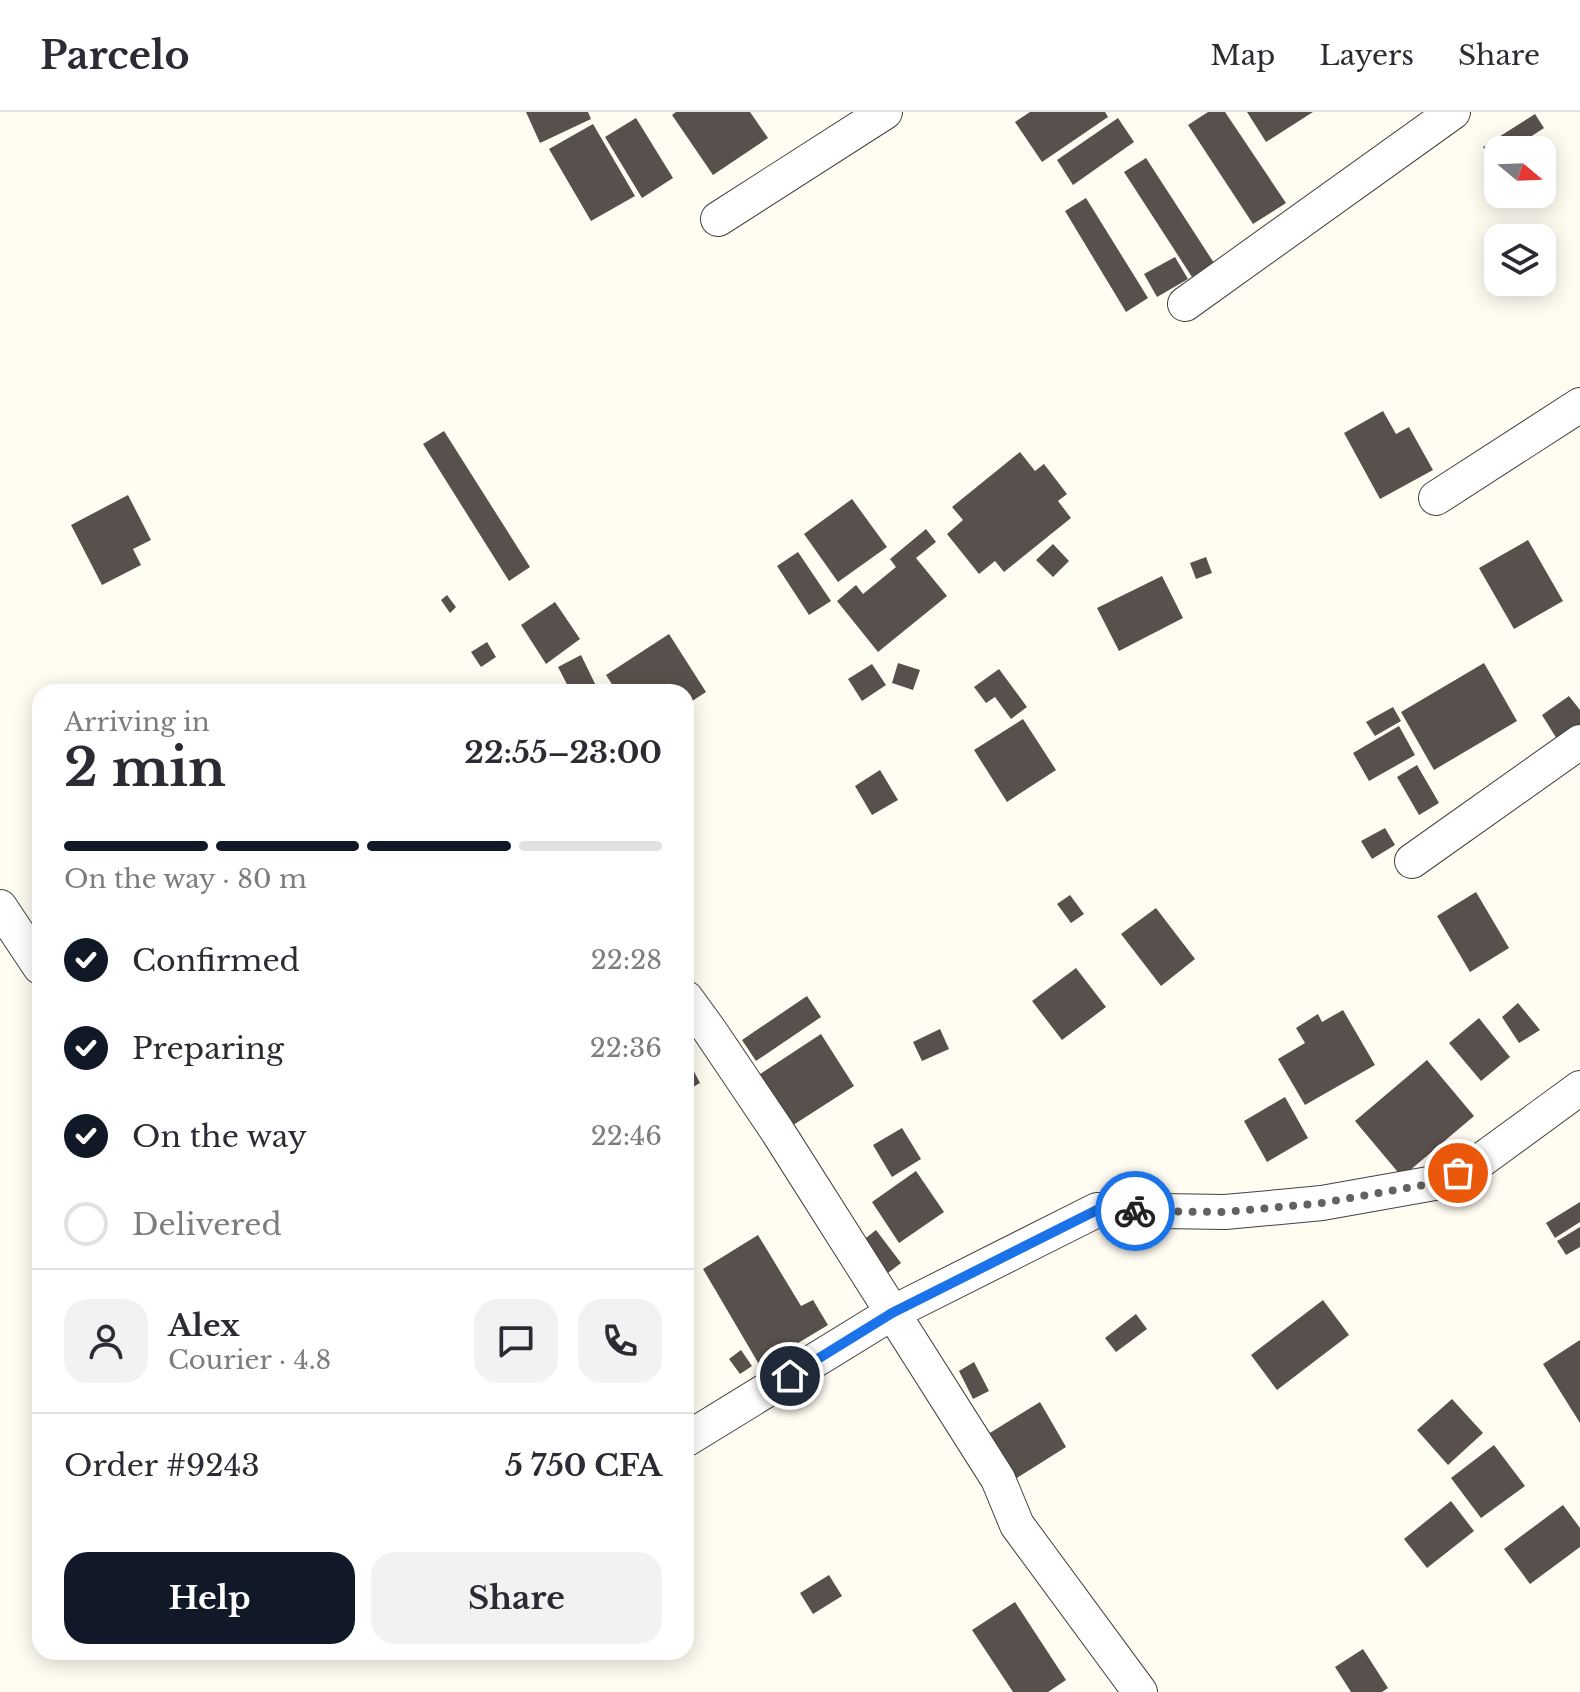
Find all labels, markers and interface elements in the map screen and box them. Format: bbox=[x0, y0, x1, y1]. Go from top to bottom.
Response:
text: Parcelo bbox=[40, 32, 190, 79]
text: Map bbox=[1210, 38, 1275, 73]
text: Layers bbox=[1319, 38, 1414, 73]
text: Share bbox=[1458, 38, 1540, 73]
north arrow bbox=[1484, 136, 1556, 208]
map controls bbox=[1484, 136, 1556, 296]
button: layers bbox=[1484, 224, 1556, 296]
text: Arriving in bbox=[64, 706, 210, 738]
text: 22:55–23:00 bbox=[464, 734, 662, 771]
text: 2 min bbox=[64, 736, 226, 800]
text: On the way · 80 m bbox=[64, 863, 307, 895]
icon: check bbox=[64, 938, 108, 982]
text: Confirmed bbox=[132, 942, 300, 979]
text: 22:28 bbox=[591, 944, 662, 976]
icon: check bbox=[64, 1026, 108, 1070]
text: Preparing bbox=[132, 1030, 284, 1067]
text: 22:36 bbox=[590, 1032, 662, 1064]
icon: check bbox=[64, 1114, 108, 1158]
text: On the way bbox=[132, 1118, 307, 1155]
text: 22:46 bbox=[591, 1120, 662, 1152]
pin bbox=[1424, 1139, 1492, 1207]
icon: bag bbox=[1436, 1151, 1480, 1195]
courier bbox=[1095, 1171, 1175, 1251]
icon: bike bbox=[1113, 1189, 1157, 1233]
text: Delivered bbox=[132, 1206, 282, 1243]
button: person bbox=[64, 1299, 148, 1383]
button: chat bbox=[474, 1299, 558, 1383]
button: phone bbox=[578, 1299, 662, 1383]
text: Alex bbox=[168, 1307, 240, 1344]
pin bbox=[756, 1342, 824, 1410]
text: Courier · 4.8 bbox=[168, 1344, 331, 1376]
icon: home bbox=[768, 1354, 812, 1398]
text: Order #9243 bbox=[64, 1447, 260, 1484]
text: 5 750 CFA bbox=[505, 1447, 662, 1484]
button: Help bbox=[64, 1552, 355, 1644]
button: Share bbox=[371, 1552, 662, 1644]

